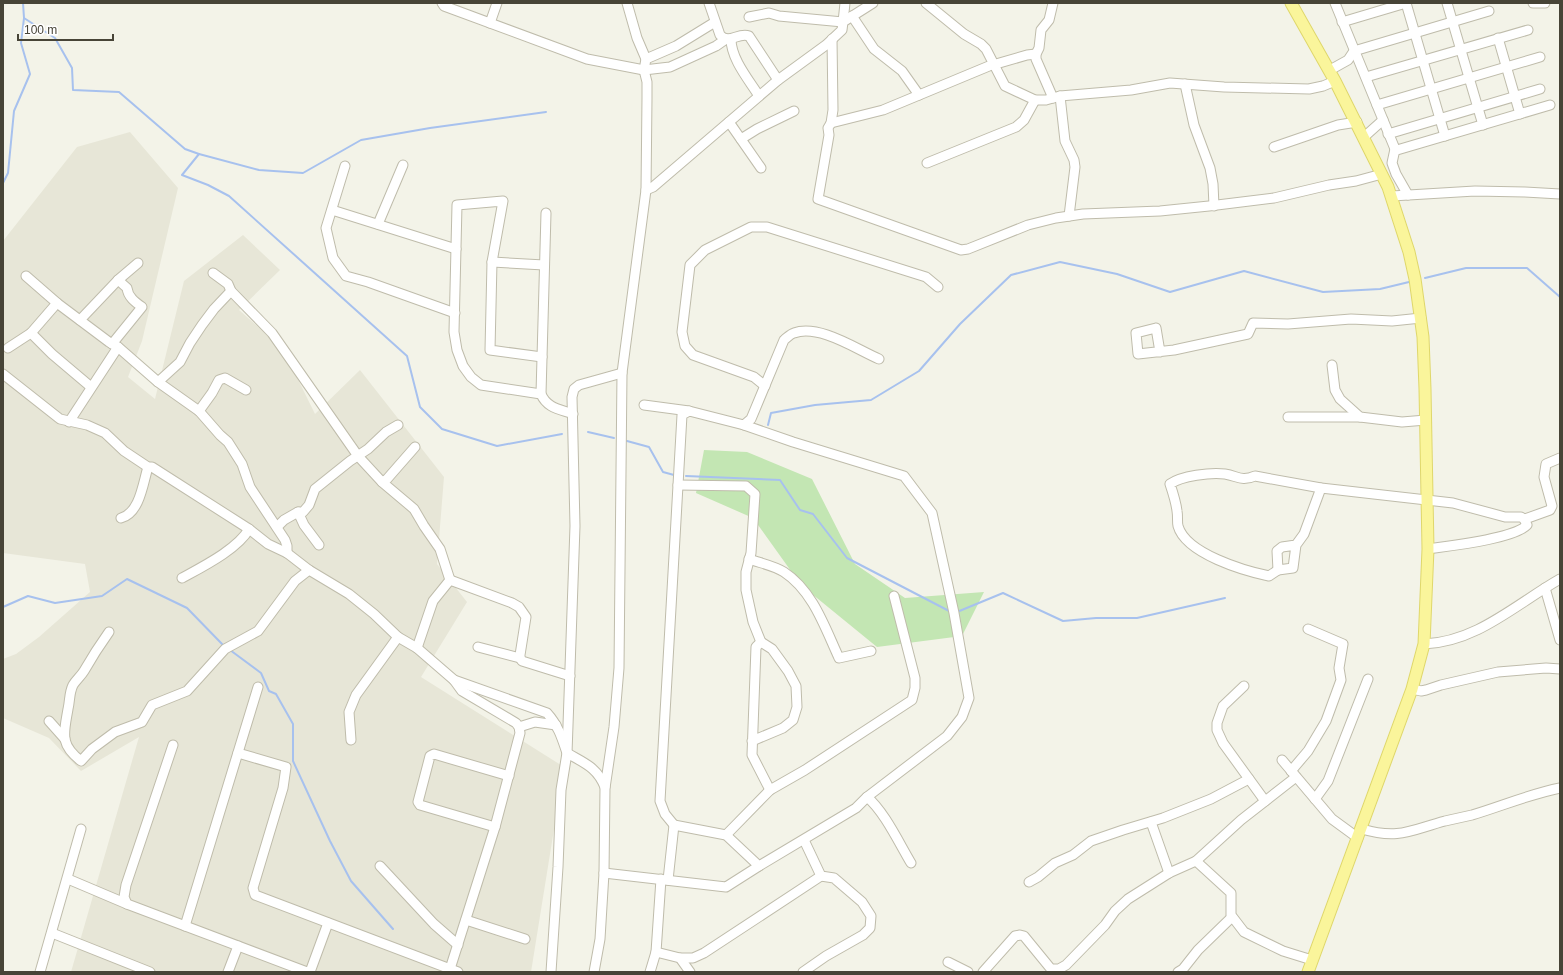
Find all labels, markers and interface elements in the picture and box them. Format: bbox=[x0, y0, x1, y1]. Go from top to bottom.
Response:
scale bar bbox=[18, 16, 113, 42]
text: 100 m bbox=[24, 23, 57, 37]

